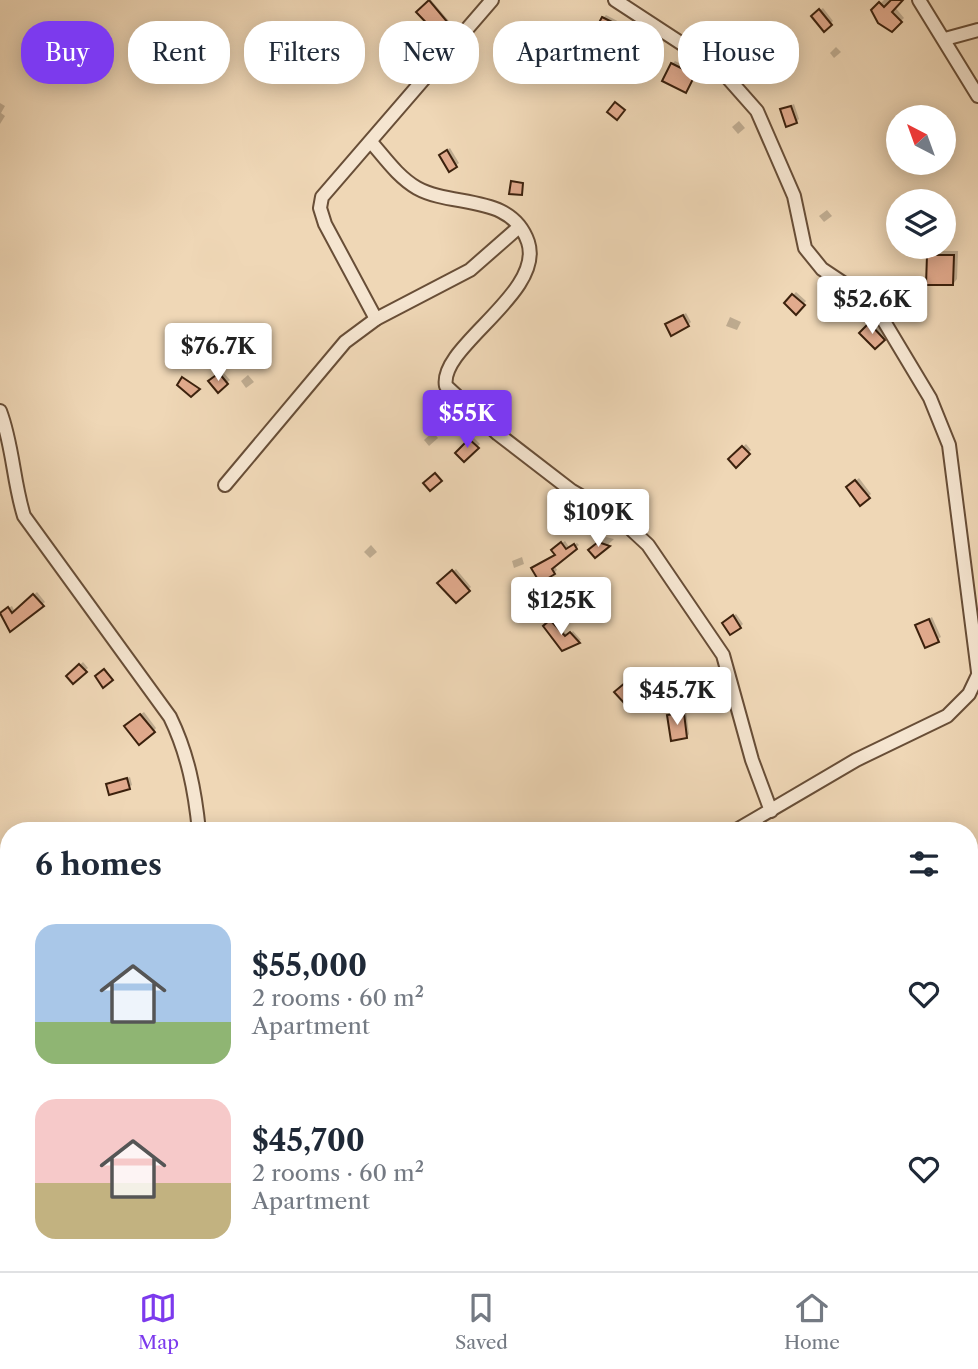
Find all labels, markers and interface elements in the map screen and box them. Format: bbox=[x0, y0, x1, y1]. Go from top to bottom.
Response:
chip: Buy bbox=[21, 21, 114, 84]
chip: Rent bbox=[128, 21, 230, 84]
chip: Filters bbox=[244, 21, 365, 84]
chip: New bbox=[379, 21, 479, 84]
chip: Apartment bbox=[493, 21, 664, 84]
chip: House bbox=[678, 21, 799, 84]
north arrow bbox=[886, 105, 956, 175]
map controls bbox=[886, 105, 956, 259]
button: layers bbox=[886, 189, 956, 259]
pin: $52.6K bbox=[815, 276, 929, 336]
text: $52.6K bbox=[833, 285, 911, 313]
pin: $76.7K bbox=[161, 324, 275, 383]
text: $76.7K bbox=[181, 332, 255, 360]
pin: $55K bbox=[426, 391, 508, 450]
text: $55K bbox=[439, 399, 495, 427]
pin: $109K bbox=[549, 490, 647, 549]
text: $109K bbox=[563, 498, 633, 526]
pin: $125K bbox=[512, 578, 610, 637]
text: $125K bbox=[527, 586, 595, 614]
pin: $45.7K bbox=[620, 668, 734, 727]
text: $45.7K bbox=[639, 676, 715, 704]
icon: filters bbox=[905, 845, 943, 883]
text: 6 homes bbox=[35, 846, 162, 883]
text: $55,000 bbox=[252, 947, 367, 984]
icon: home bbox=[91, 952, 175, 1036]
icon: heart bbox=[905, 975, 943, 1013]
text: 2 rooms · 60 m² bbox=[252, 984, 424, 1012]
text: Apartment bbox=[252, 1012, 370, 1040]
text: $45,700 bbox=[252, 1122, 365, 1159]
icon: home bbox=[91, 1127, 175, 1211]
icon: heart bbox=[905, 1150, 943, 1188]
text: 2 rooms · 60 m² bbox=[252, 1159, 424, 1187]
text: Apartment bbox=[252, 1187, 370, 1215]
tab: Map bbox=[138, 1289, 179, 1354]
tab: Saved bbox=[455, 1289, 508, 1354]
tab: Home bbox=[784, 1289, 840, 1354]

